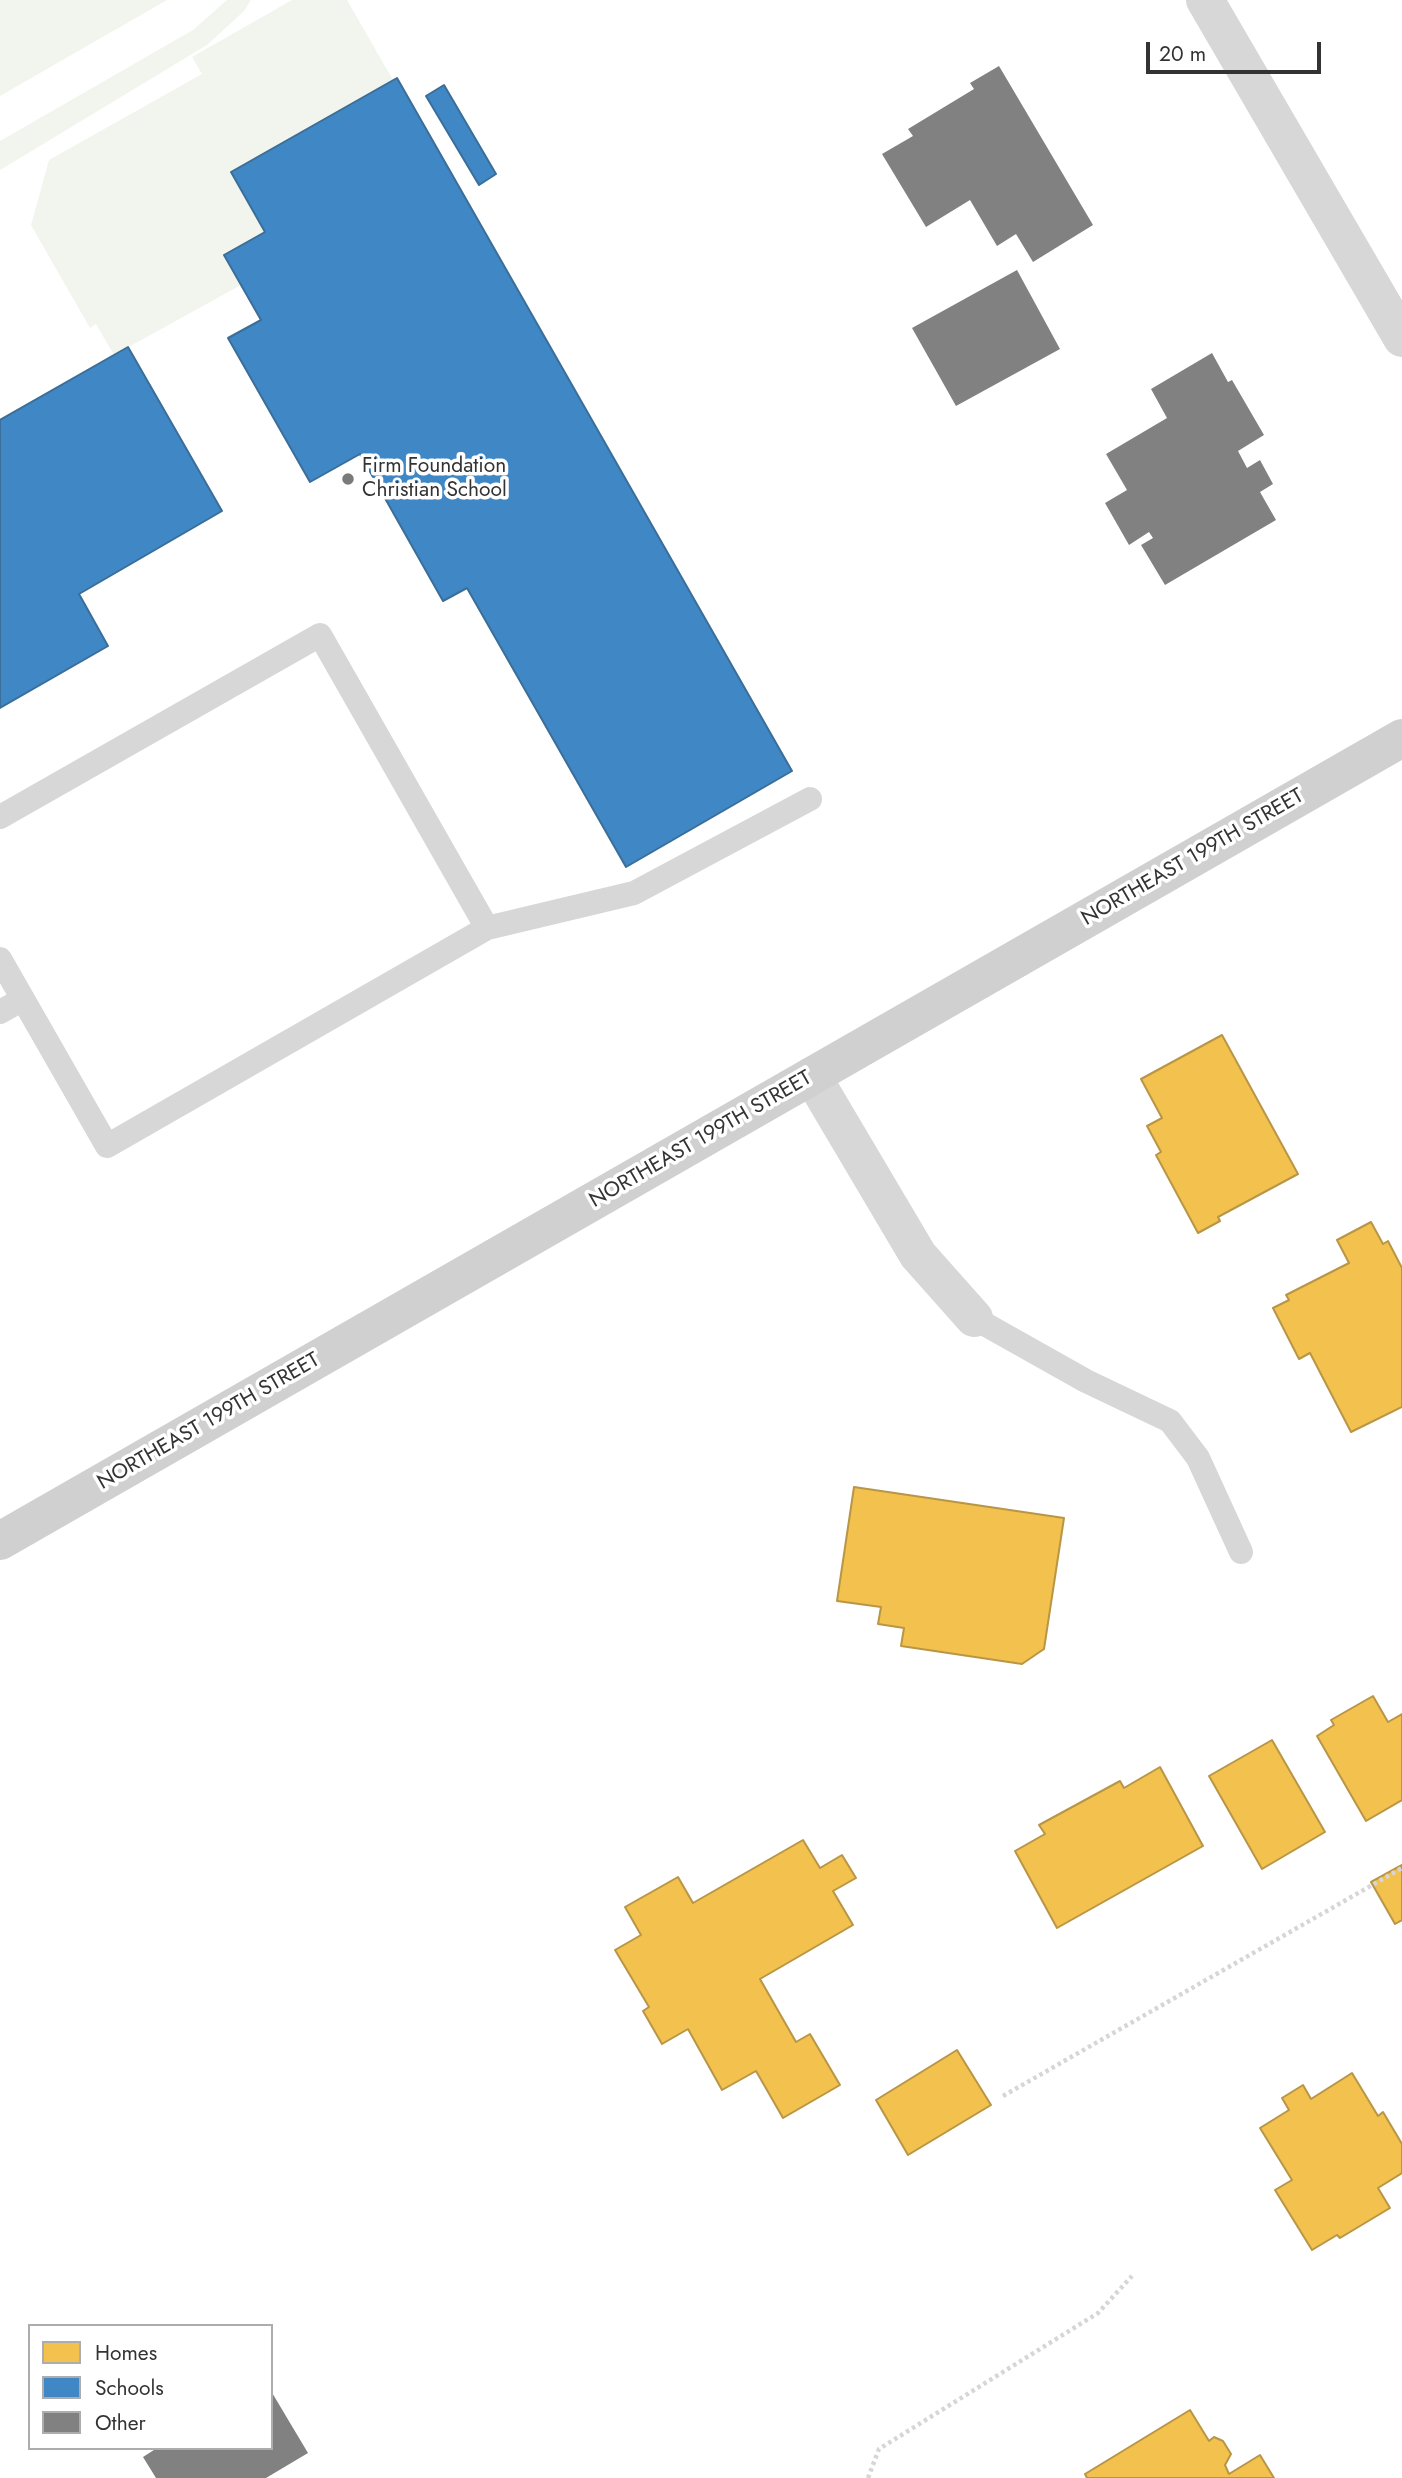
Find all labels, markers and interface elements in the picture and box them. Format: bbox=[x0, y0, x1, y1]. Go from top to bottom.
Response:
scale bar bbox=[1150, 28, 1325, 72]
text: 20 m bbox=[1159, 39, 1206, 69]
place label: Firm Foundation Christian School bbox=[362, 454, 507, 504]
marker: Firm Foundation Christian School bbox=[340, 471, 356, 487]
street label: NORTHEAST 199TH STREET bbox=[1077, 784, 1309, 932]
street label: NORTHEAST 199TH STREET bbox=[585, 1066, 817, 1214]
street label: NORTHEAST 199TH STREET bbox=[93, 1348, 325, 1496]
legend bbox=[28, 2324, 273, 2450]
text: Homes bbox=[95, 2338, 157, 2368]
text: Schools bbox=[95, 2373, 164, 2403]
text: Other bbox=[95, 2408, 146, 2438]

